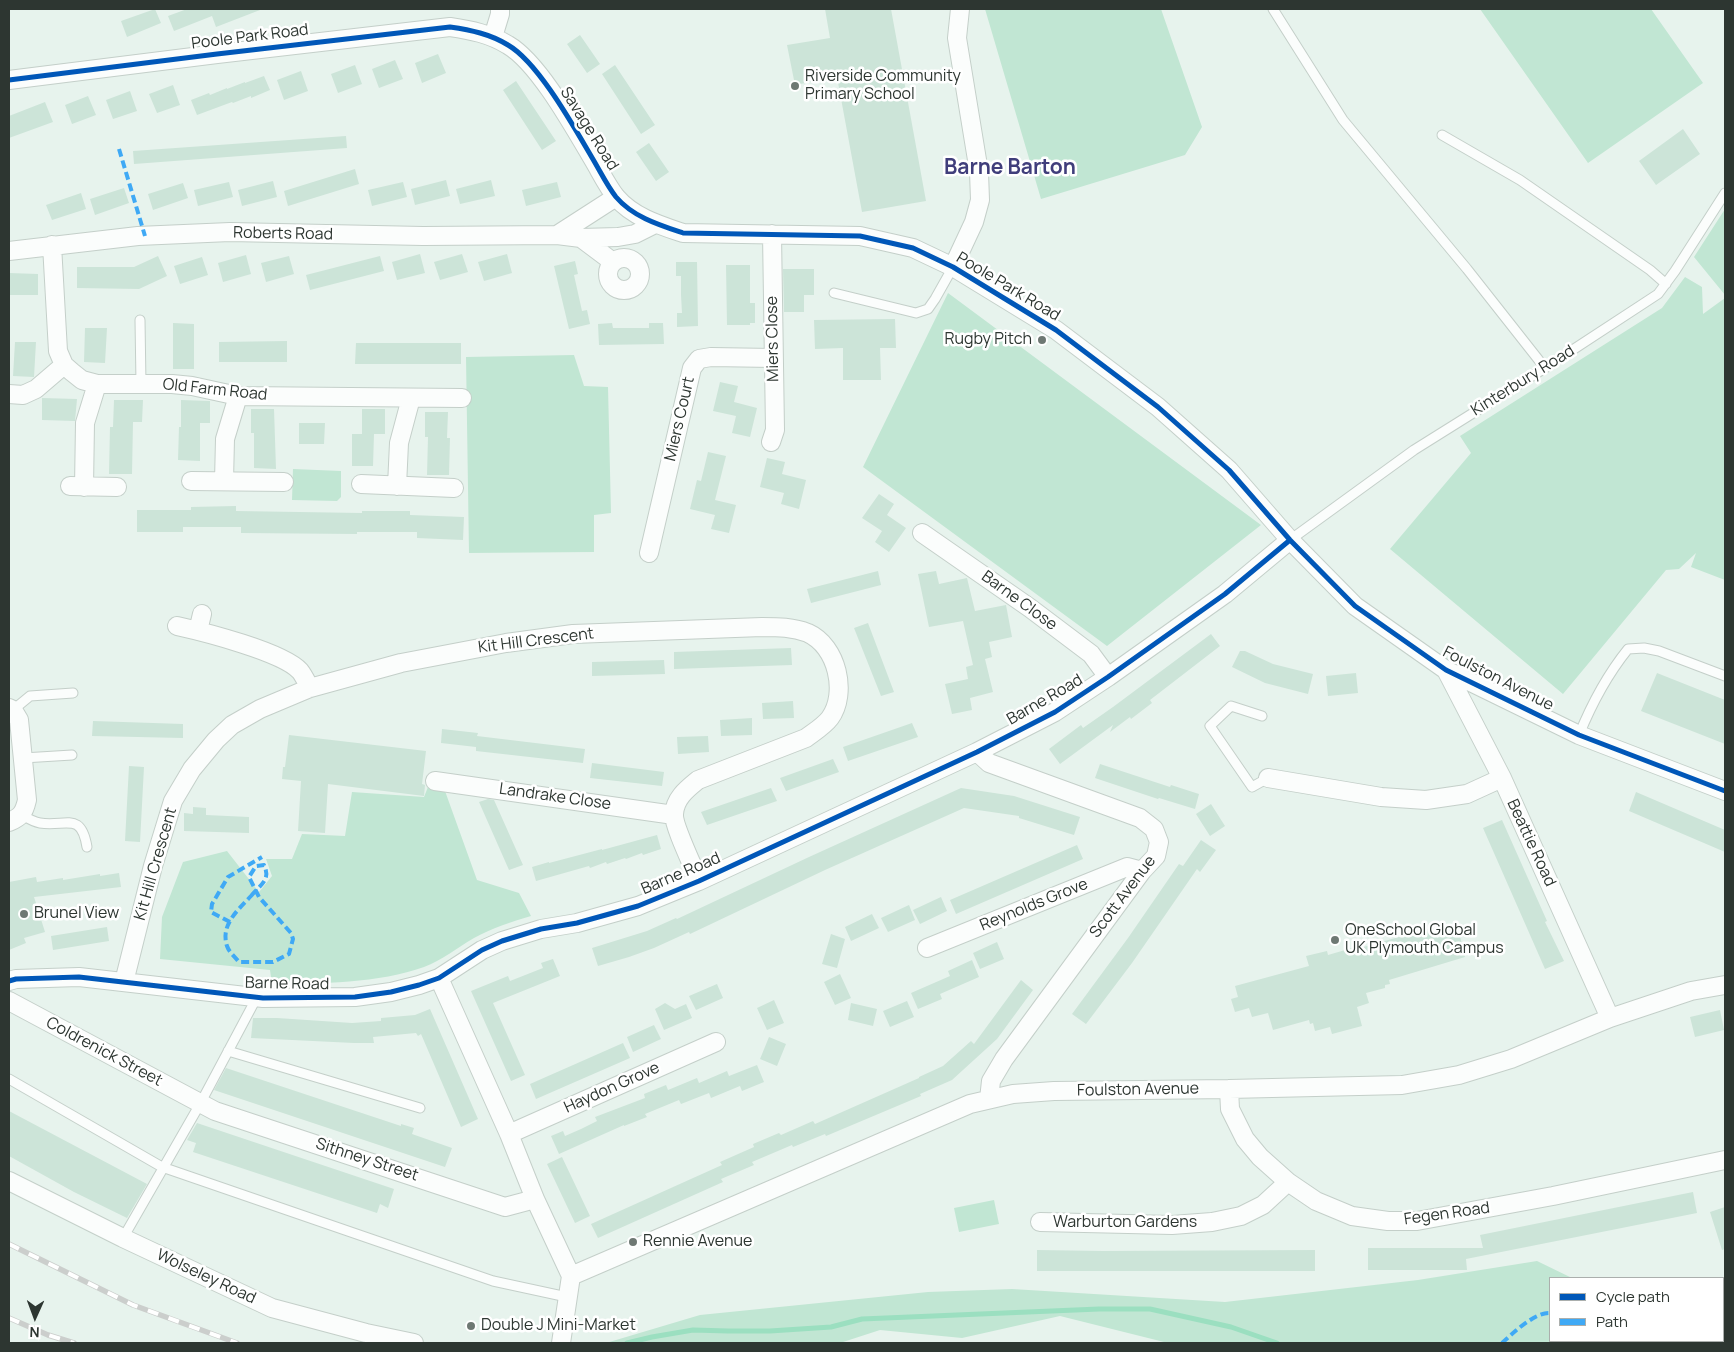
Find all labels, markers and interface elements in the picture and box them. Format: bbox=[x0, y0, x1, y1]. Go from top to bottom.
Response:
street label: Poole Park Road bbox=[190, 20, 310, 54]
place label: Riverside Community Primary School bbox=[805, 67, 961, 105]
marker: Riverside Community Primary School bbox=[789, 80, 801, 92]
street label: Savage Road bbox=[556, 84, 622, 174]
district label: Barne Barton bbox=[944, 155, 1076, 181]
street label: Roberts Road bbox=[233, 224, 333, 244]
street label: Poole Park Road bbox=[953, 248, 1063, 326]
street label: Miers Close bbox=[763, 296, 783, 382]
place label: Rugby Pitch bbox=[944, 330, 1032, 350]
marker: Rugby Pitch bbox=[1036, 334, 1048, 346]
street label: Kinterbury Road bbox=[1468, 342, 1578, 420]
street label: Old Farm Road bbox=[162, 375, 268, 405]
street label: Miers Court bbox=[661, 375, 699, 463]
street label: Barne Close bbox=[977, 567, 1061, 635]
street label: Kit Hill Crescent bbox=[477, 624, 595, 658]
street label: Foulston Avenue bbox=[1439, 643, 1557, 715]
street label: Barne Road bbox=[1004, 671, 1086, 729]
street label: Landrake Close bbox=[498, 780, 612, 814]
street label: Beattie Road bbox=[1502, 796, 1560, 890]
street label: Kit Hill Crescent bbox=[131, 805, 181, 923]
street label: Barne Road bbox=[638, 849, 724, 899]
street label: Scott Avenue bbox=[1086, 852, 1160, 942]
street label: Reynolds Grove bbox=[977, 875, 1091, 935]
place label: Brunel View bbox=[34, 904, 119, 924]
marker: Brunel View bbox=[18, 908, 30, 920]
place label: OneSchool Global UK Plymouth Campus bbox=[1345, 921, 1504, 959]
marker: OneSchool Global UK Plymouth Campus bbox=[1329, 934, 1341, 946]
street label: Barne Road bbox=[245, 974, 329, 994]
street label: Coldrenick Street bbox=[43, 1013, 165, 1091]
street label: Haydon Grove bbox=[561, 1058, 663, 1118]
street label: Foulston Avenue bbox=[1077, 1079, 1199, 1101]
street label: Sithney Street bbox=[313, 1134, 421, 1186]
street label: Fegen Road bbox=[1403, 1198, 1491, 1230]
street label: Warburton Gardens bbox=[1053, 1213, 1197, 1233]
place label: Rennie Avenue bbox=[643, 1232, 752, 1252]
marker: Rennie Avenue bbox=[627, 1236, 639, 1248]
street label: Wolseley Road bbox=[153, 1246, 259, 1308]
legend bbox=[1549, 1277, 1724, 1342]
text: Cycle path bbox=[1596, 1286, 1670, 1307]
north arrow bbox=[10, 1292, 60, 1342]
text: Path bbox=[1596, 1311, 1628, 1332]
place label: Double J Mini-Market bbox=[481, 1316, 636, 1336]
marker: Double J Mini-Market bbox=[465, 1320, 477, 1332]
text: N bbox=[29, 1323, 40, 1342]

